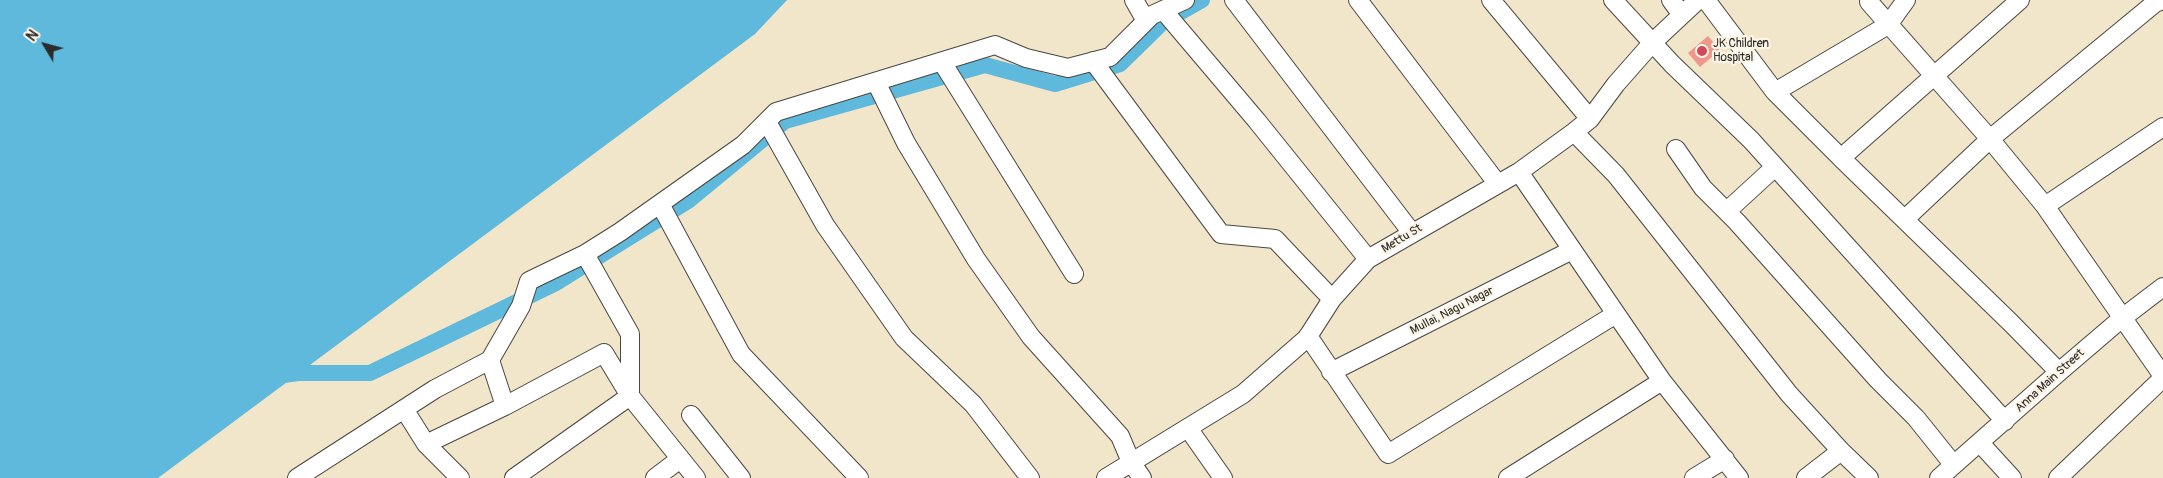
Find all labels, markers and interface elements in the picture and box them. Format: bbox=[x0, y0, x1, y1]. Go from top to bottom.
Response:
north arrow bbox=[20, 20, 70, 70]
text: N bbox=[23, 27, 42, 45]
place label: JK Children Hospital bbox=[1713, 37, 1769, 65]
marker: JK Children Hospital bbox=[1695, 44, 1709, 58]
street label: Mettu St bbox=[1379, 221, 1425, 257]
street label: Mullai, Nagu Nagar bbox=[1408, 284, 1496, 338]
street label: Anna Main Street bbox=[2013, 346, 2087, 416]

